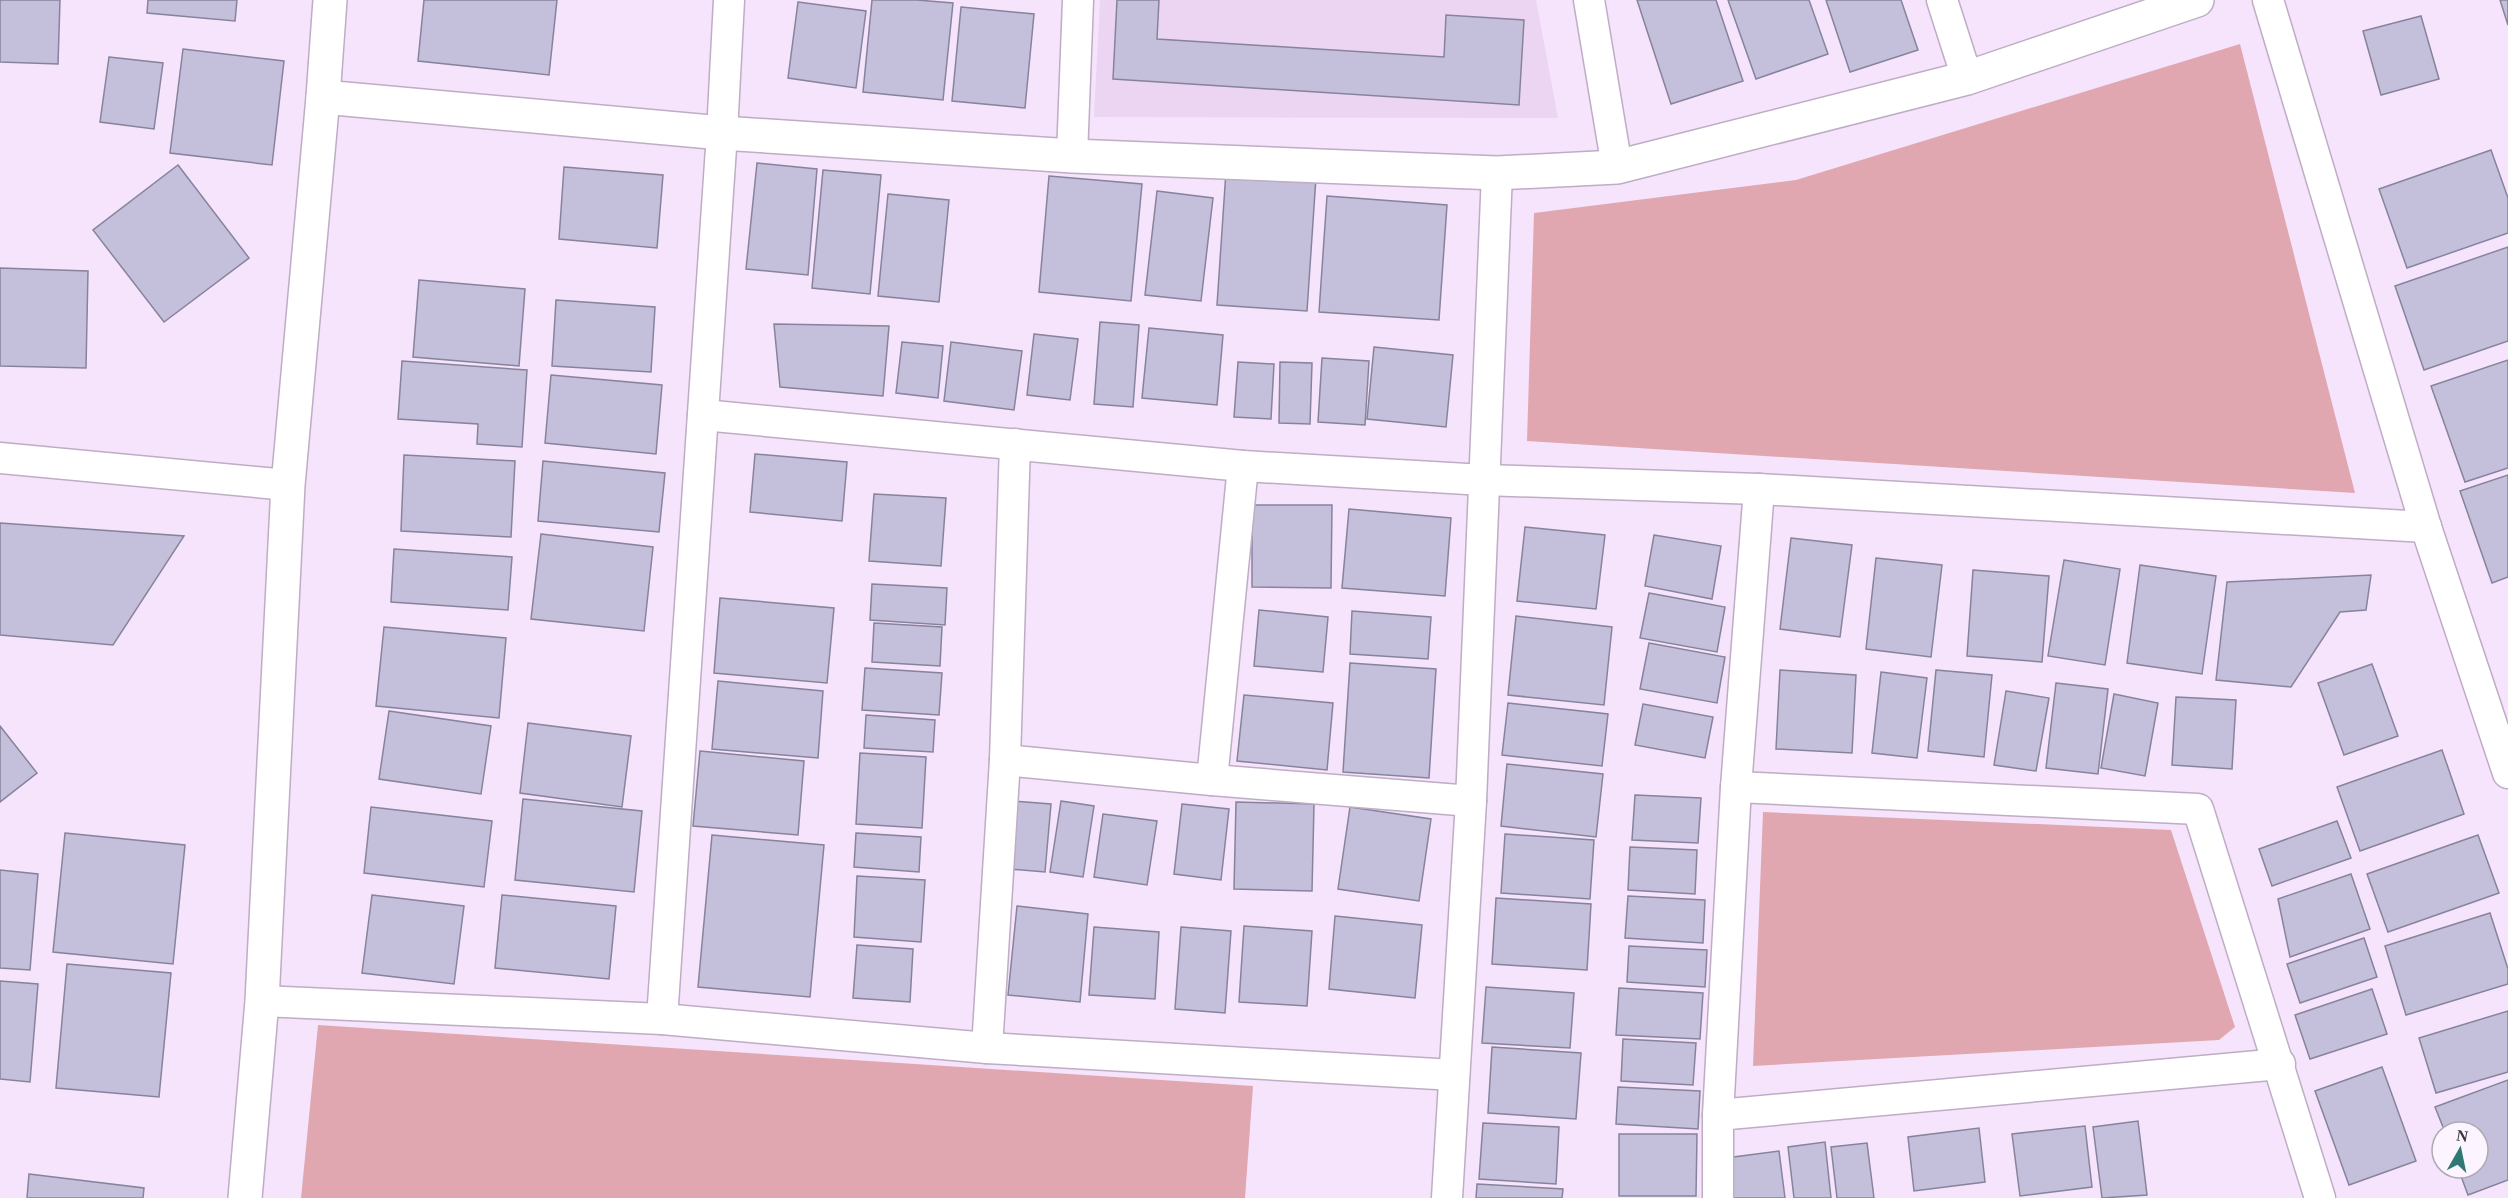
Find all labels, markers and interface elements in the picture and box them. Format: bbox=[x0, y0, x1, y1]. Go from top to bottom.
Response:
north arrow bbox=[2430, 1120, 2490, 1180]
text: N bbox=[2455, 1126, 2470, 1145]

